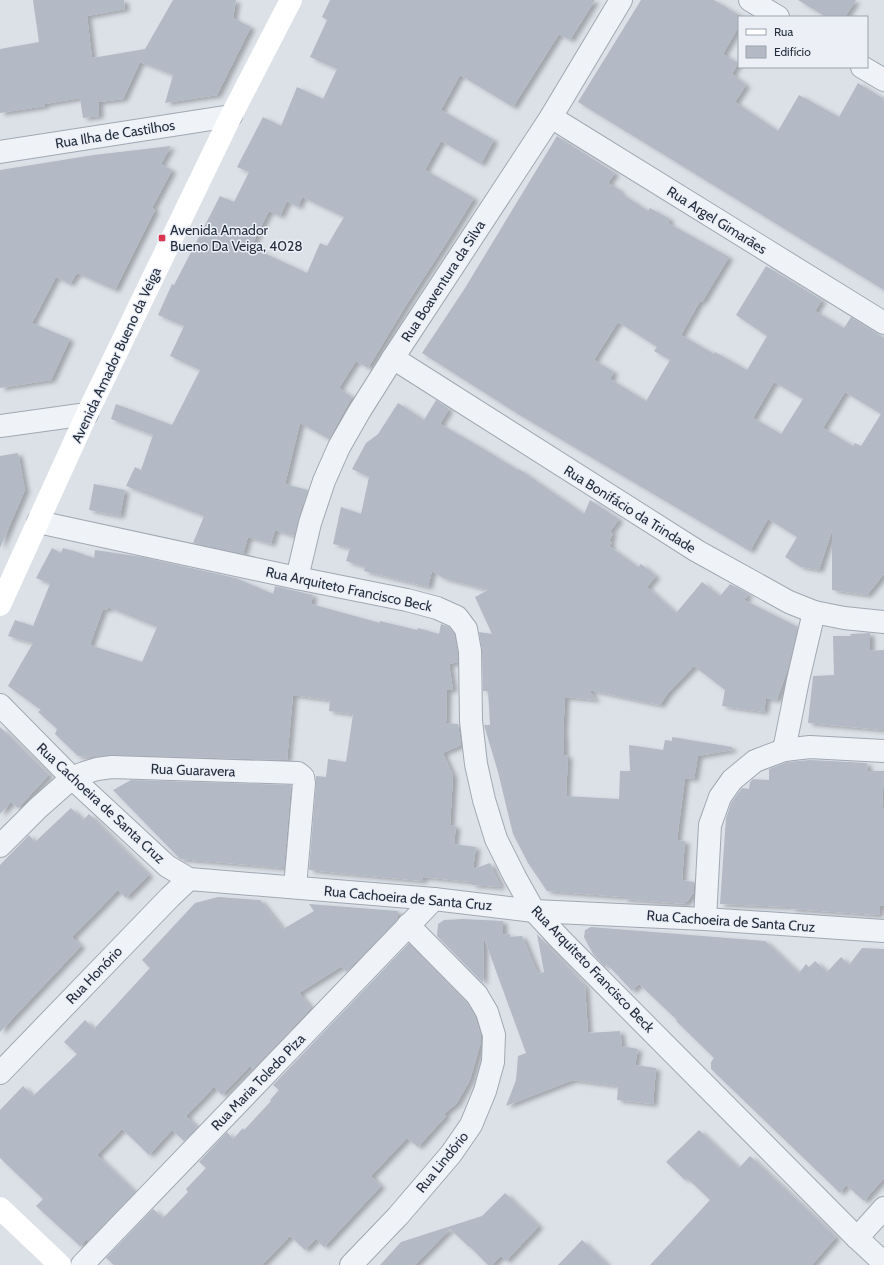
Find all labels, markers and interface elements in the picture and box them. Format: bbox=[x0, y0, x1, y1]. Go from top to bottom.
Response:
legend bbox=[738, 16, 868, 68]
text: Rua bbox=[774, 24, 793, 39]
text: Edifício bbox=[774, 44, 811, 59]
street label: Rua Ilha de Castilhos bbox=[54, 116, 176, 152]
street label: Rua Argel Gimarães bbox=[664, 182, 770, 258]
street label: Rua Boaventura da Silva bbox=[397, 217, 489, 345]
place label: Avenida Amador Bueno Da Veiga, 4028 bbox=[170, 221, 303, 255]
marker: Avenida Amador Bueno Da Veiga, 4028 bbox=[157, 233, 167, 243]
street label: Avenida Amador Bueno da Veiga bbox=[67, 264, 165, 446]
street label: Rua Bonifácio da Trindade bbox=[561, 461, 699, 557]
street label: Rua Arquiteto Francisco Beck bbox=[264, 563, 435, 616]
street label: Rua Cachoeira de Santa Cruz bbox=[33, 739, 169, 867]
street label: Rua Guaravera bbox=[150, 760, 236, 780]
street label: Rua Cachoeira de Santa Cruz bbox=[323, 882, 493, 914]
street label: Rua Arquiteto Francisco Beck bbox=[528, 902, 659, 1037]
street label: Rua Cachoeira de Santa Cruz bbox=[646, 906, 816, 936]
street label: Rua Honório bbox=[62, 942, 126, 1008]
street label: Rua Maria Toledo Piza bbox=[207, 1029, 309, 1134]
street label: Rua Lindório bbox=[412, 1127, 472, 1196]

